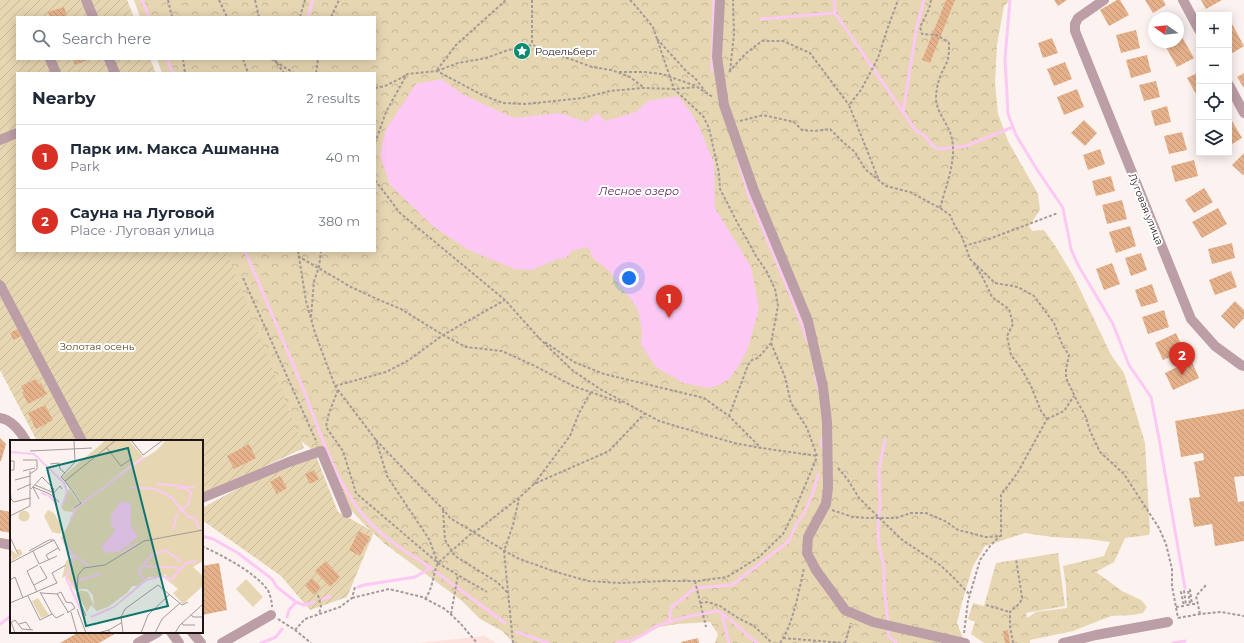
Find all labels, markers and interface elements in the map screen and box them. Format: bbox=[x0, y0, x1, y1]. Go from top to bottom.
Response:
north arrow bbox=[1148, 12, 1184, 48]
map controls bbox=[1196, 12, 1232, 156]
button: + bbox=[1196, 12, 1232, 48]
search box bbox=[16, 16, 376, 60]
icon: search bbox=[30, 27, 52, 49]
text: Search here bbox=[62, 29, 151, 48]
place icon: Родельберг bbox=[512, 41, 532, 61]
place label: Родельберг bbox=[535, 45, 597, 58]
button: − bbox=[1196, 48, 1232, 84]
button: locate bbox=[1196, 84, 1232, 120]
text: Nearby bbox=[32, 88, 96, 108]
text: 2 results bbox=[306, 90, 360, 106]
button: layers bbox=[1196, 120, 1232, 156]
text: Парк им. Макса Ашманна bbox=[70, 139, 279, 158]
text: 1 bbox=[42, 149, 48, 165]
text: 40 m bbox=[326, 149, 360, 165]
text: Park bbox=[70, 158, 100, 174]
street label: Луговая улица bbox=[1126, 171, 1166, 247]
water label: Лесное озеро bbox=[598, 184, 679, 198]
text: Сауна на Луговой bbox=[70, 203, 215, 222]
text: 2 bbox=[41, 213, 49, 229]
text: 380 m bbox=[319, 213, 360, 229]
text: Place · Луговая улица bbox=[70, 222, 215, 238]
your location bbox=[619, 268, 639, 288]
pin: 1 bbox=[656, 285, 682, 318]
park label: Золотая осень bbox=[60, 340, 135, 353]
pin: 2 bbox=[1169, 342, 1195, 375]
inset map bbox=[10, 440, 203, 633]

